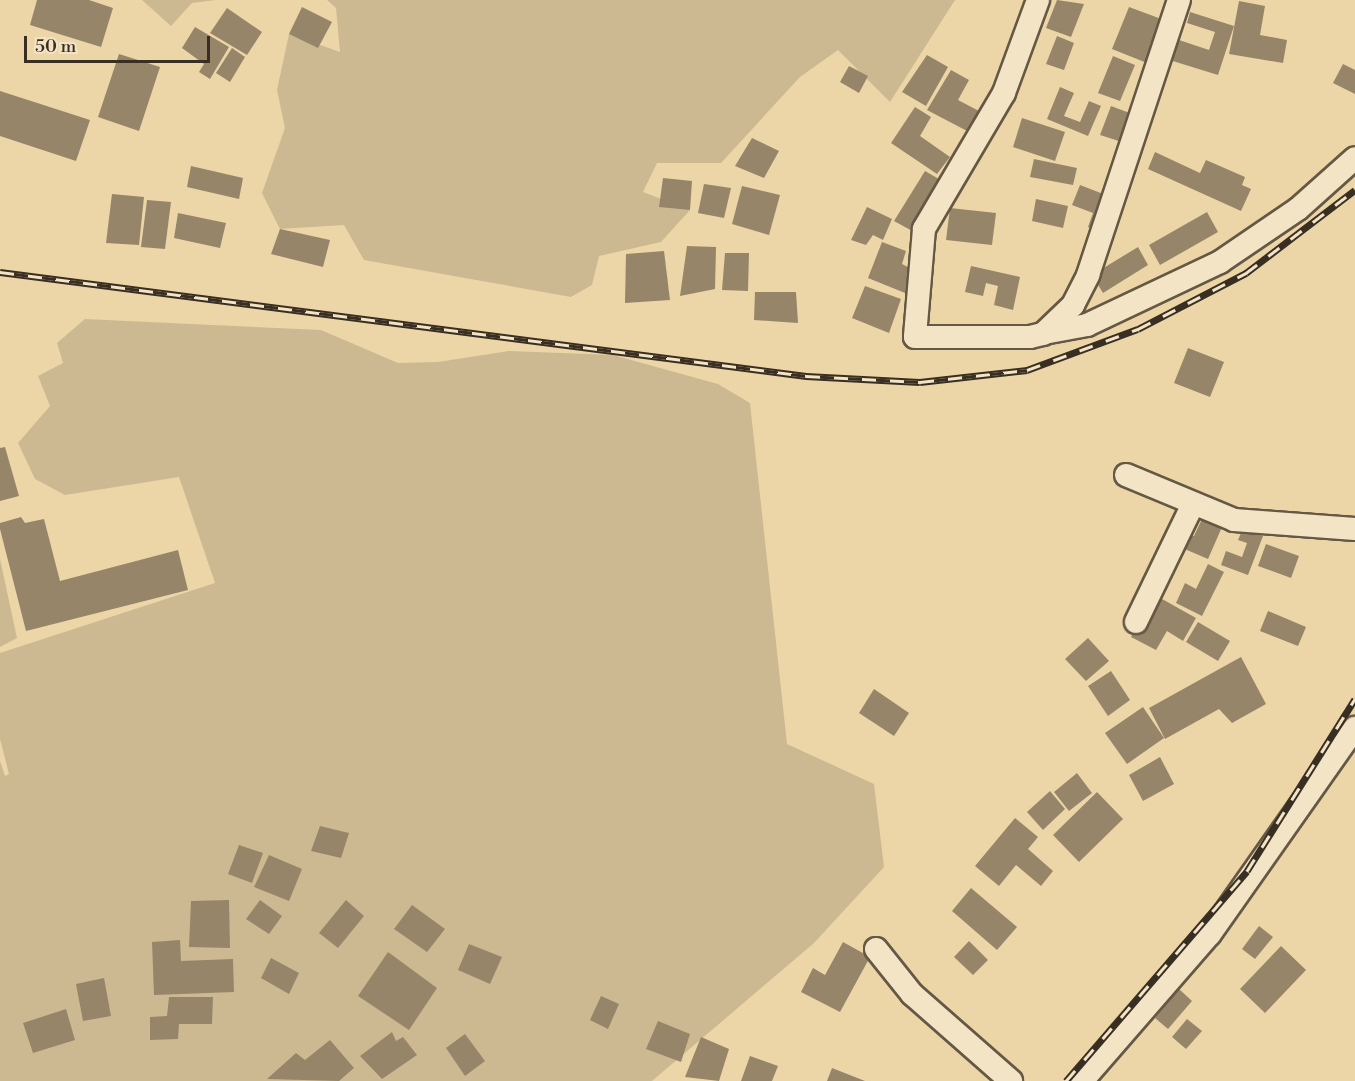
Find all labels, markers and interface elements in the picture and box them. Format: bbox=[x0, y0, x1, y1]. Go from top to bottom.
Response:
scale bar bbox=[27, 24, 213, 62]
text: 50 m bbox=[35, 35, 76, 58]

